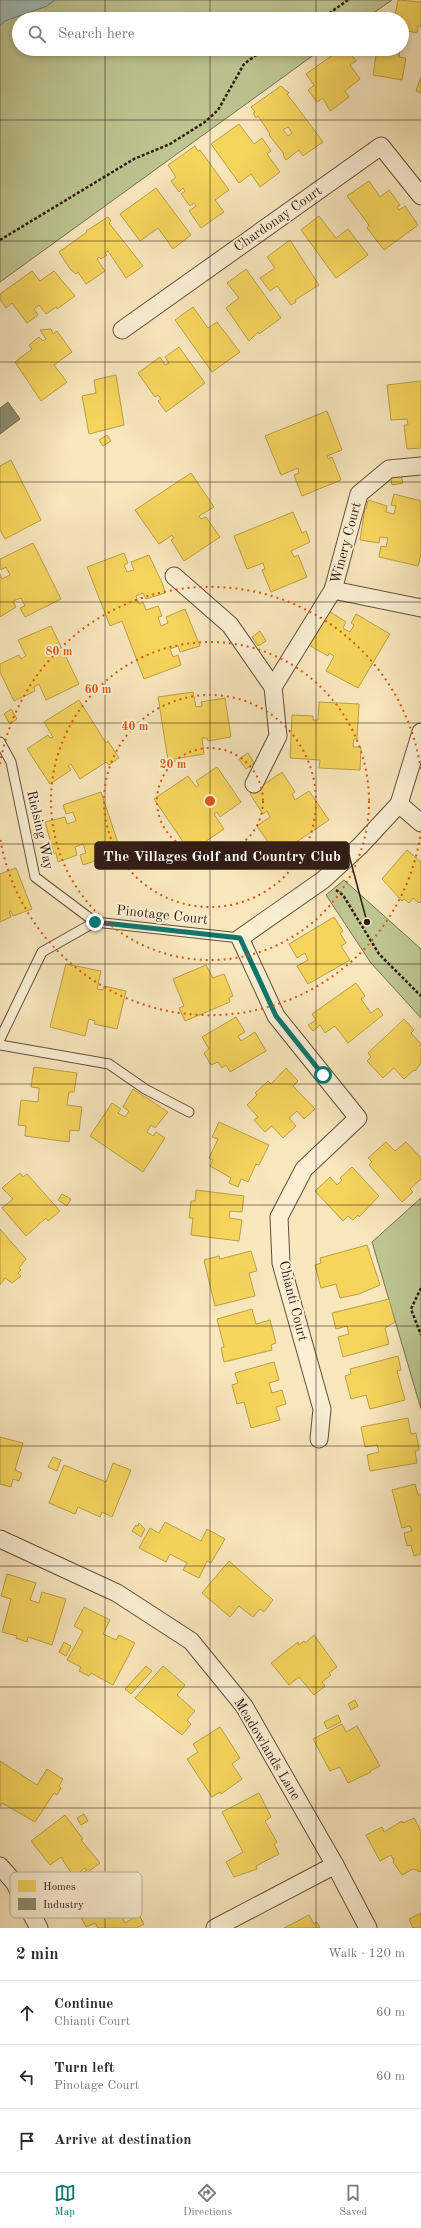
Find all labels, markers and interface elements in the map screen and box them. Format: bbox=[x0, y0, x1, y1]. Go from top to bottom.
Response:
search box bbox=[12, 12, 409, 56]
icon: search bbox=[26, 23, 48, 45]
text: Search here bbox=[58, 27, 135, 42]
street label: Chardonay Court bbox=[231, 183, 325, 255]
street label: Winery Court bbox=[328, 501, 364, 585]
text: 80 m bbox=[46, 646, 73, 658]
text: 60 m bbox=[85, 684, 112, 696]
text: 40 m bbox=[122, 721, 149, 733]
text: 20 m bbox=[160, 759, 187, 771]
street label: Rielsing Way bbox=[24, 789, 56, 872]
centre of rings bbox=[203, 794, 217, 808]
callout: The Villages Golf and Country Club bbox=[95, 842, 349, 869]
text: The Villages Golf and Country Club bbox=[103, 850, 341, 865]
street label: Pinotage Court bbox=[116, 903, 209, 927]
route end bbox=[86, 913, 104, 931]
route start bbox=[314, 1066, 332, 1084]
street label: Chianti Court bbox=[276, 1259, 310, 1343]
street label: Meadowlands Lane bbox=[231, 1696, 303, 1802]
legend bbox=[10, 1872, 142, 1918]
text: Homes bbox=[43, 1882, 76, 1893]
text: Industry bbox=[43, 1900, 84, 1911]
text: 2 min bbox=[16, 1946, 59, 1963]
text: Walk · 120 m bbox=[328, 1947, 405, 1960]
text: Continue bbox=[54, 1997, 113, 2012]
icon: ahead bbox=[16, 2002, 38, 2024]
text: 60 m bbox=[376, 2006, 405, 2019]
text: Chianti Court bbox=[54, 2015, 130, 2028]
text: Turn left bbox=[54, 2061, 114, 2076]
icon: left bbox=[16, 2066, 38, 2088]
text: 60 m bbox=[376, 2070, 405, 2083]
text: Pinotage Court bbox=[54, 2079, 139, 2092]
icon: arrive bbox=[16, 2130, 38, 2152]
text: Arrive at destination bbox=[54, 2133, 192, 2148]
tab: Map bbox=[54, 2182, 76, 2220]
tab: Directions bbox=[183, 2182, 232, 2220]
tab: Saved bbox=[339, 2182, 367, 2220]

